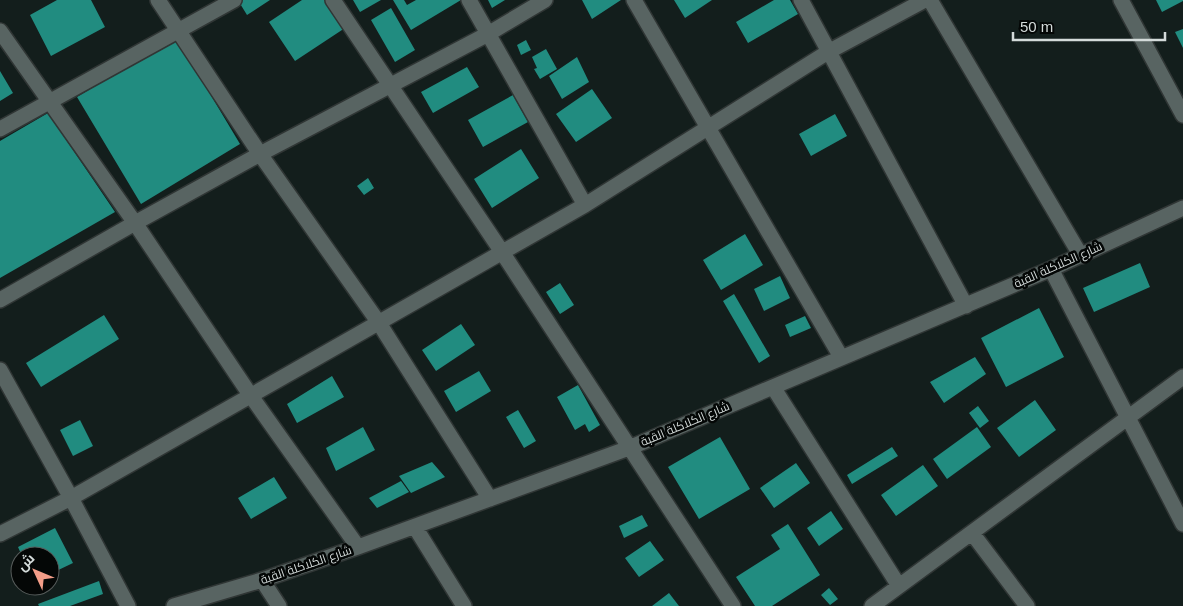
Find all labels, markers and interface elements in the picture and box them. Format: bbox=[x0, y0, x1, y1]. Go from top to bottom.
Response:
scale bar bbox=[1013, 10, 1166, 42]
text: 50 m bbox=[1020, 18, 1053, 35]
street label: شارع الكلاكلة القبة bbox=[1012, 239, 1105, 292]
street label: شارع الكلاكلة القبة bbox=[638, 399, 732, 450]
street label: شارع الكلاكلة القبة bbox=[259, 543, 354, 588]
north arrow bbox=[10, 546, 60, 596]
text: ش bbox=[14, 550, 38, 575]

